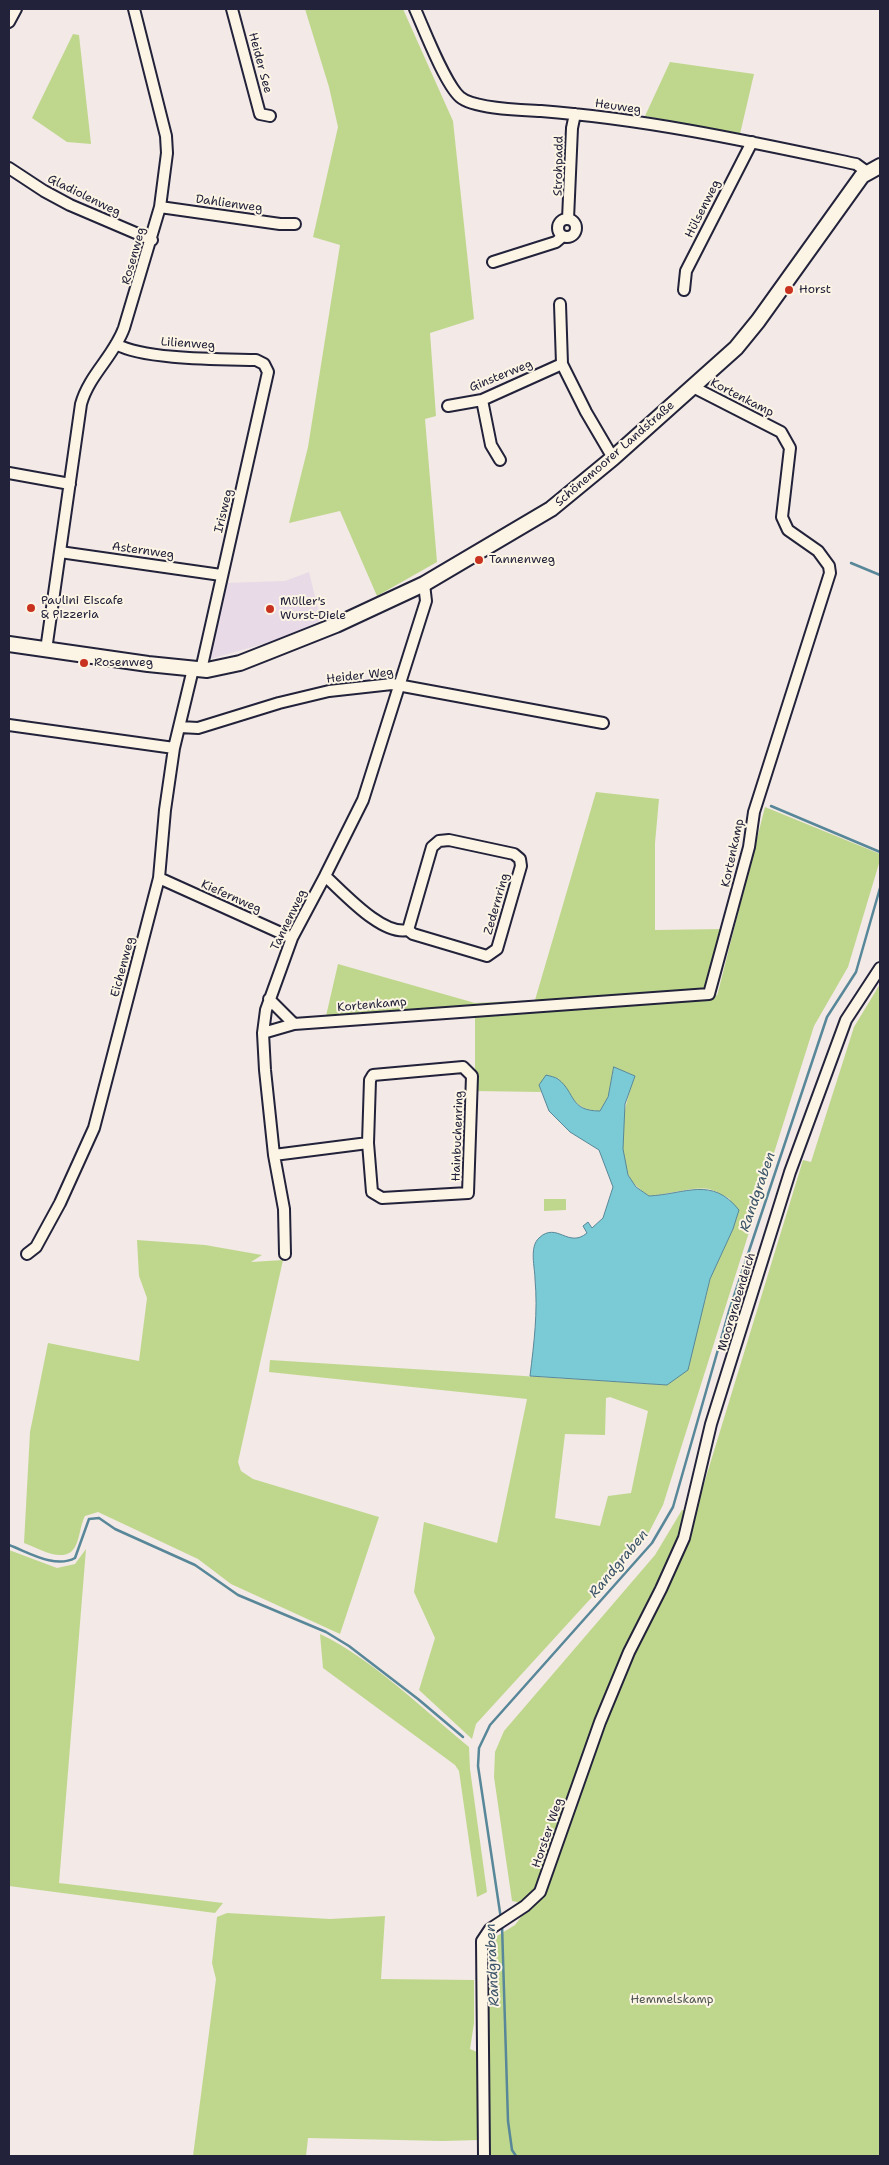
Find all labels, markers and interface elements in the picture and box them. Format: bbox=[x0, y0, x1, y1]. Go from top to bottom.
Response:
street label: Heider See bbox=[245, 31, 275, 95]
street label: Heuweg bbox=[594, 97, 642, 117]
street label: Strohpadd bbox=[551, 136, 567, 196]
street label: Gladiolenweg bbox=[45, 172, 123, 220]
street label: Hülsenweg bbox=[682, 177, 724, 241]
street label: Dahlienweg bbox=[195, 192, 263, 216]
street label: Rosenweg bbox=[119, 226, 149, 286]
place label: Horst bbox=[799, 283, 831, 297]
marker: Horst bbox=[783, 284, 795, 296]
street label: Lilienweg bbox=[160, 335, 216, 353]
street label: Ginsterweg bbox=[467, 357, 535, 395]
street label: Kortenkamp bbox=[708, 376, 776, 420]
street label: Schönemoorer Landstraße bbox=[552, 398, 678, 510]
street label: Irisweg bbox=[212, 488, 236, 534]
street label: Asternweg bbox=[111, 540, 175, 562]
place label: Tannenweg bbox=[489, 553, 555, 567]
marker: Tannenweg bbox=[473, 554, 485, 566]
place label: Paulini Eiscafe & Pizzeria bbox=[41, 594, 123, 622]
place label: Müller's Wurst-Diele bbox=[280, 595, 346, 623]
marker: Paulini Eiscafe & Pizzeria bbox=[25, 602, 37, 614]
marker: Müller's Wurst-Diele bbox=[264, 603, 276, 615]
place label: Rosenweg bbox=[94, 656, 153, 670]
marker: Rosenweg bbox=[78, 657, 90, 669]
street label: Heider Weg bbox=[326, 665, 394, 687]
street label: Kortenkamp bbox=[719, 817, 747, 889]
street label: Zedernring bbox=[481, 872, 513, 936]
street label: Kiefernweg bbox=[199, 877, 263, 917]
street label: Tannenweg bbox=[268, 887, 310, 953]
street label: Eichenweg bbox=[108, 935, 138, 999]
street label: Kortenkamp bbox=[337, 995, 407, 1015]
street label: Hainbuchenring bbox=[449, 1090, 467, 1182]
water label: Randgraben bbox=[737, 1150, 779, 1234]
street label: Moorgrabendeich bbox=[715, 1251, 759, 1353]
water label: Randgraben bbox=[586, 1527, 652, 1601]
street label: Horster Weg bbox=[529, 1796, 567, 1870]
water label: Randgraben bbox=[482, 1923, 504, 2007]
park label: Hemmelskamp bbox=[630, 1993, 714, 2007]

